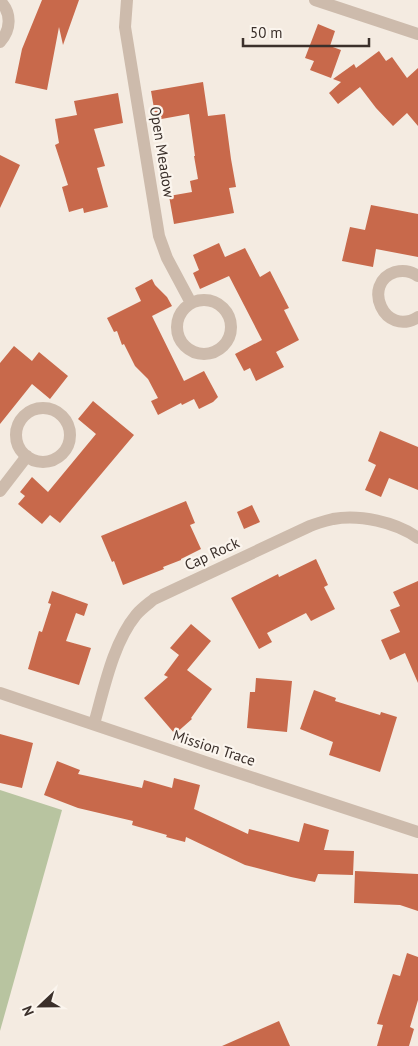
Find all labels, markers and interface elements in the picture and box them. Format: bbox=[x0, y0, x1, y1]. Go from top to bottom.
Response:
scale bar bbox=[243, 15, 369, 47]
text: 50 m bbox=[250, 23, 283, 42]
street label: Open Meadow bbox=[146, 105, 179, 199]
street label: Cap Rock bbox=[181, 532, 243, 574]
street label: Mission Trace bbox=[170, 725, 258, 770]
north arrow bbox=[15, 981, 65, 1031]
text: N bbox=[18, 1003, 38, 1019]

